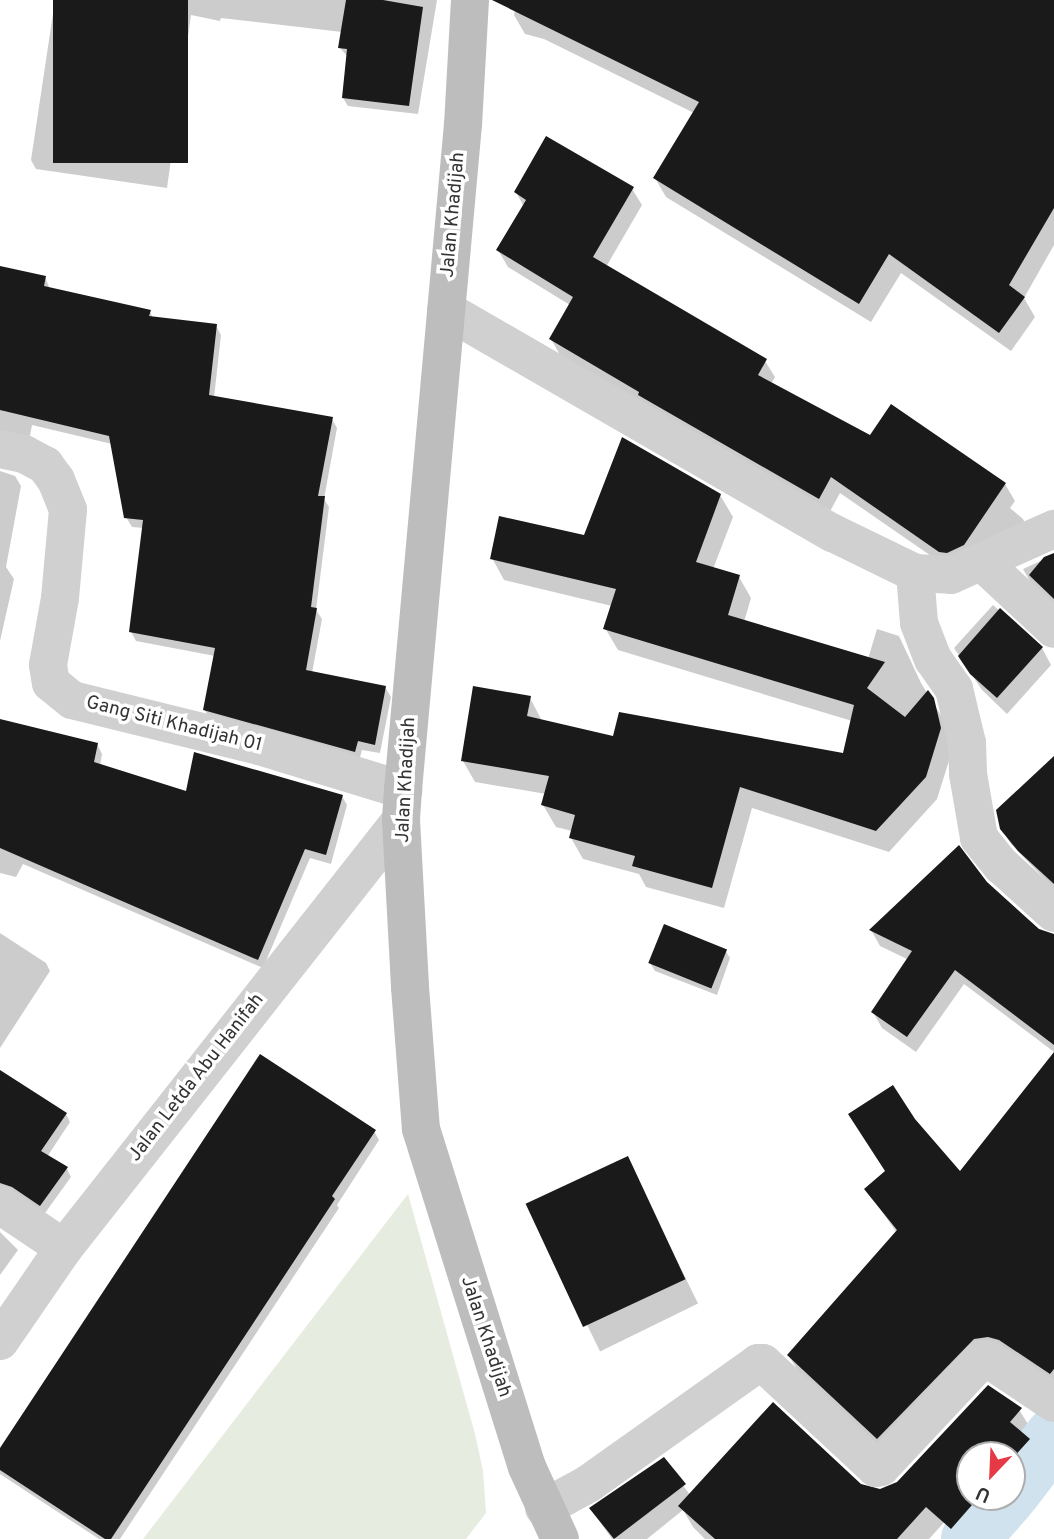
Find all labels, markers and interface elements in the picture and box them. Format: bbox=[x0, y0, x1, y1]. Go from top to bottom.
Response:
street label: Jalan Khadijah bbox=[437, 151, 471, 279]
street label: Gang Siti Khadijah 01 bbox=[84, 692, 264, 758]
street label: Jalan Khadijah bbox=[392, 717, 422, 843]
street label: Jalan Letda Abu Hanifah bbox=[124, 989, 270, 1167]
street label: Jalan Khadijah bbox=[455, 1274, 515, 1400]
north arrow bbox=[956, 1441, 1026, 1511]
text: U bbox=[973, 1480, 994, 1507]

